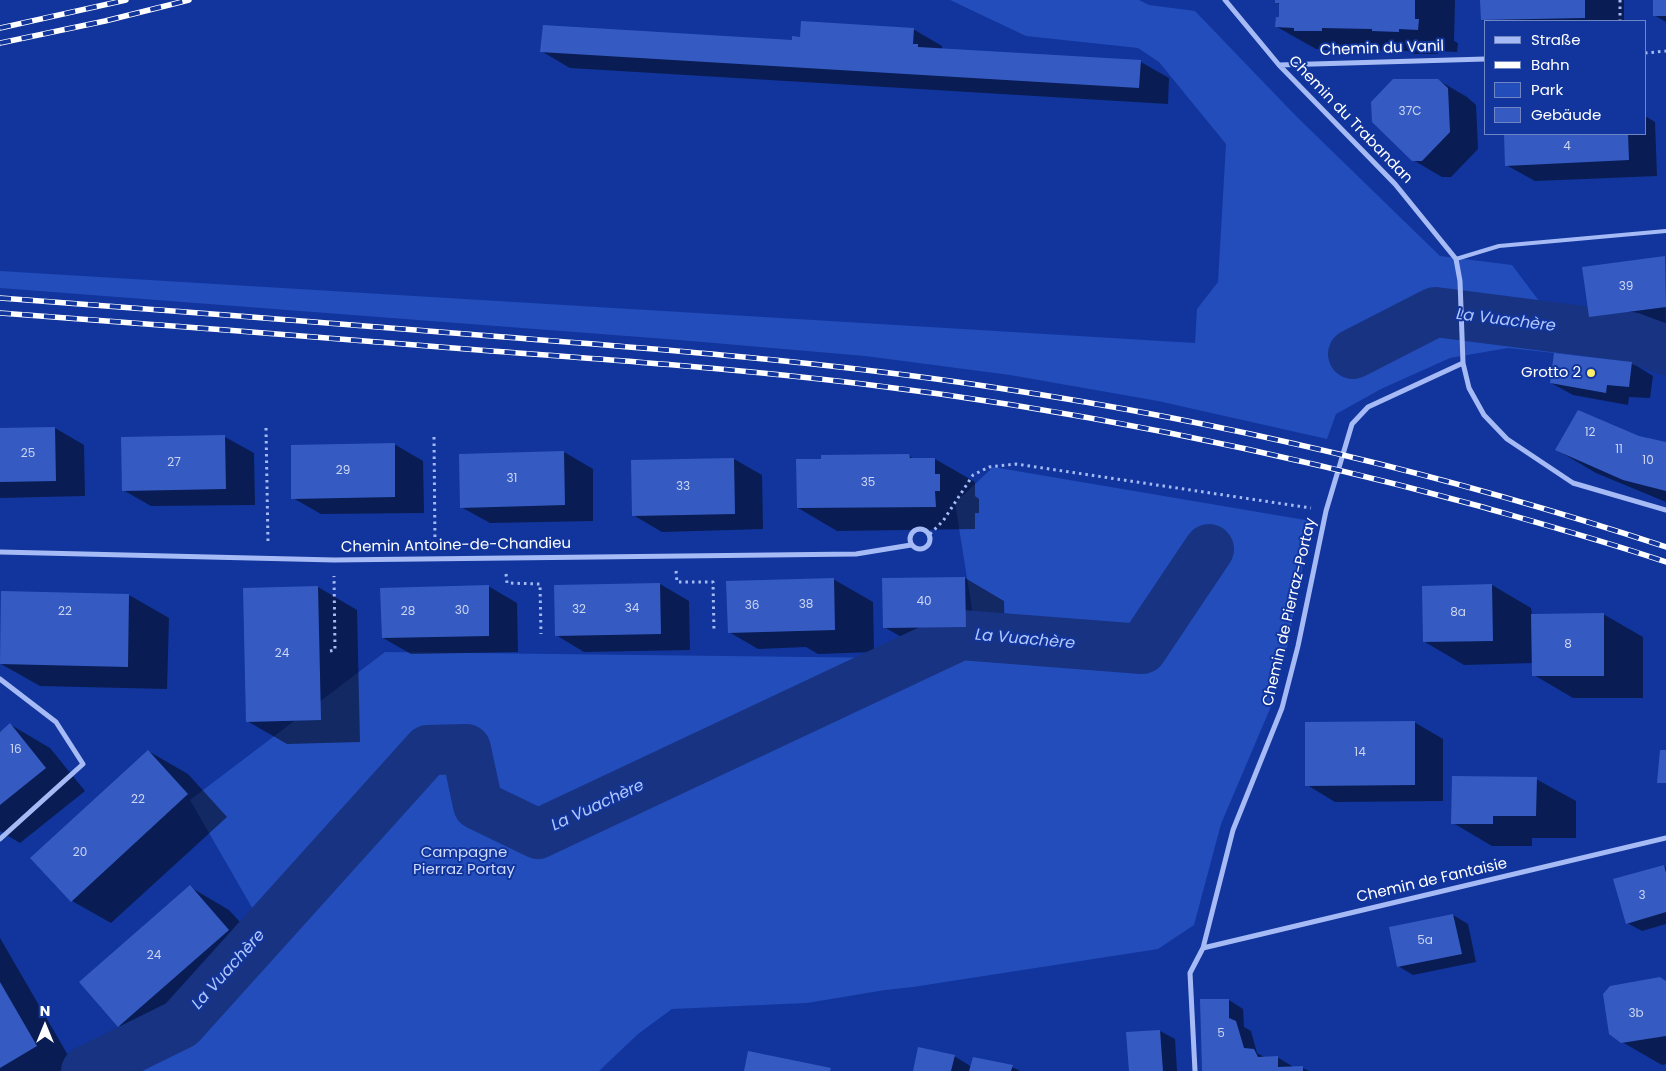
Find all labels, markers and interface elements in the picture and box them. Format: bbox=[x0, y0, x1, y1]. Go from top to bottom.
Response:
legend bbox=[1484, 20, 1646, 135]
text: Straße bbox=[1531, 29, 1581, 50]
street label: Chemin du Vanil bbox=[1320, 38, 1444, 60]
street label: Chemin du Trabandan bbox=[1284, 52, 1416, 188]
text: Bahn bbox=[1531, 54, 1570, 75]
text: Park bbox=[1531, 79, 1563, 100]
text: Gebäude bbox=[1531, 104, 1601, 125]
house number: 37C bbox=[1399, 105, 1421, 119]
house number: 4 bbox=[1563, 140, 1571, 154]
house number: 39 bbox=[1619, 280, 1633, 294]
water label: La Vuachère bbox=[1455, 305, 1557, 337]
place label: Grotto 2 bbox=[1521, 364, 1581, 382]
marker: Grotto 2 bbox=[1585, 367, 1597, 379]
house number: 12 bbox=[1585, 426, 1595, 440]
house number: 11 bbox=[1615, 443, 1623, 457]
house number: 25 bbox=[21, 447, 35, 461]
house number: 10 bbox=[1642, 454, 1654, 468]
house number: 27 bbox=[167, 456, 181, 470]
house number: 29 bbox=[336, 464, 350, 478]
house number: 31 bbox=[507, 472, 517, 486]
house number: 35 bbox=[861, 476, 875, 490]
house number: 33 bbox=[676, 480, 690, 494]
street label: Chemin de Pierraz-Portay bbox=[1260, 516, 1320, 708]
street label: Chemin Antoine-de-Chandieu bbox=[341, 535, 571, 557]
house number: 40 bbox=[916, 595, 932, 609]
house number: 38 bbox=[799, 598, 813, 612]
house number: 36 bbox=[745, 599, 759, 613]
house number: 34 bbox=[625, 602, 639, 616]
house number: 32 bbox=[572, 603, 586, 617]
house number: 30 bbox=[455, 604, 469, 618]
house number: 22 bbox=[58, 605, 72, 619]
house number: 28 bbox=[401, 605, 415, 619]
house number: 8a bbox=[1450, 606, 1466, 620]
water label: La Vuachère bbox=[974, 626, 1076, 654]
house number: 8 bbox=[1564, 638, 1572, 652]
house number: 24 bbox=[275, 647, 289, 661]
house number: 16 bbox=[10, 743, 22, 757]
house number: 14 bbox=[1354, 746, 1366, 760]
water label: La Vuachère bbox=[549, 776, 647, 836]
house number: 22 bbox=[131, 793, 145, 807]
park label: Campagne Pierraz Portay bbox=[413, 844, 515, 879]
house number: 20 bbox=[73, 846, 87, 860]
street label: Chemin de Fantaisie bbox=[1355, 855, 1509, 907]
house number: 3 bbox=[1638, 889, 1646, 903]
water label: La Vuachère bbox=[188, 926, 270, 1014]
house number: 5a bbox=[1417, 934, 1433, 948]
house number: 24 bbox=[147, 949, 161, 963]
north arrow bbox=[20, 1001, 70, 1051]
text: N bbox=[40, 1001, 50, 1021]
house number: 3b bbox=[1628, 1007, 1644, 1021]
house number: 5 bbox=[1217, 1027, 1225, 1041]

